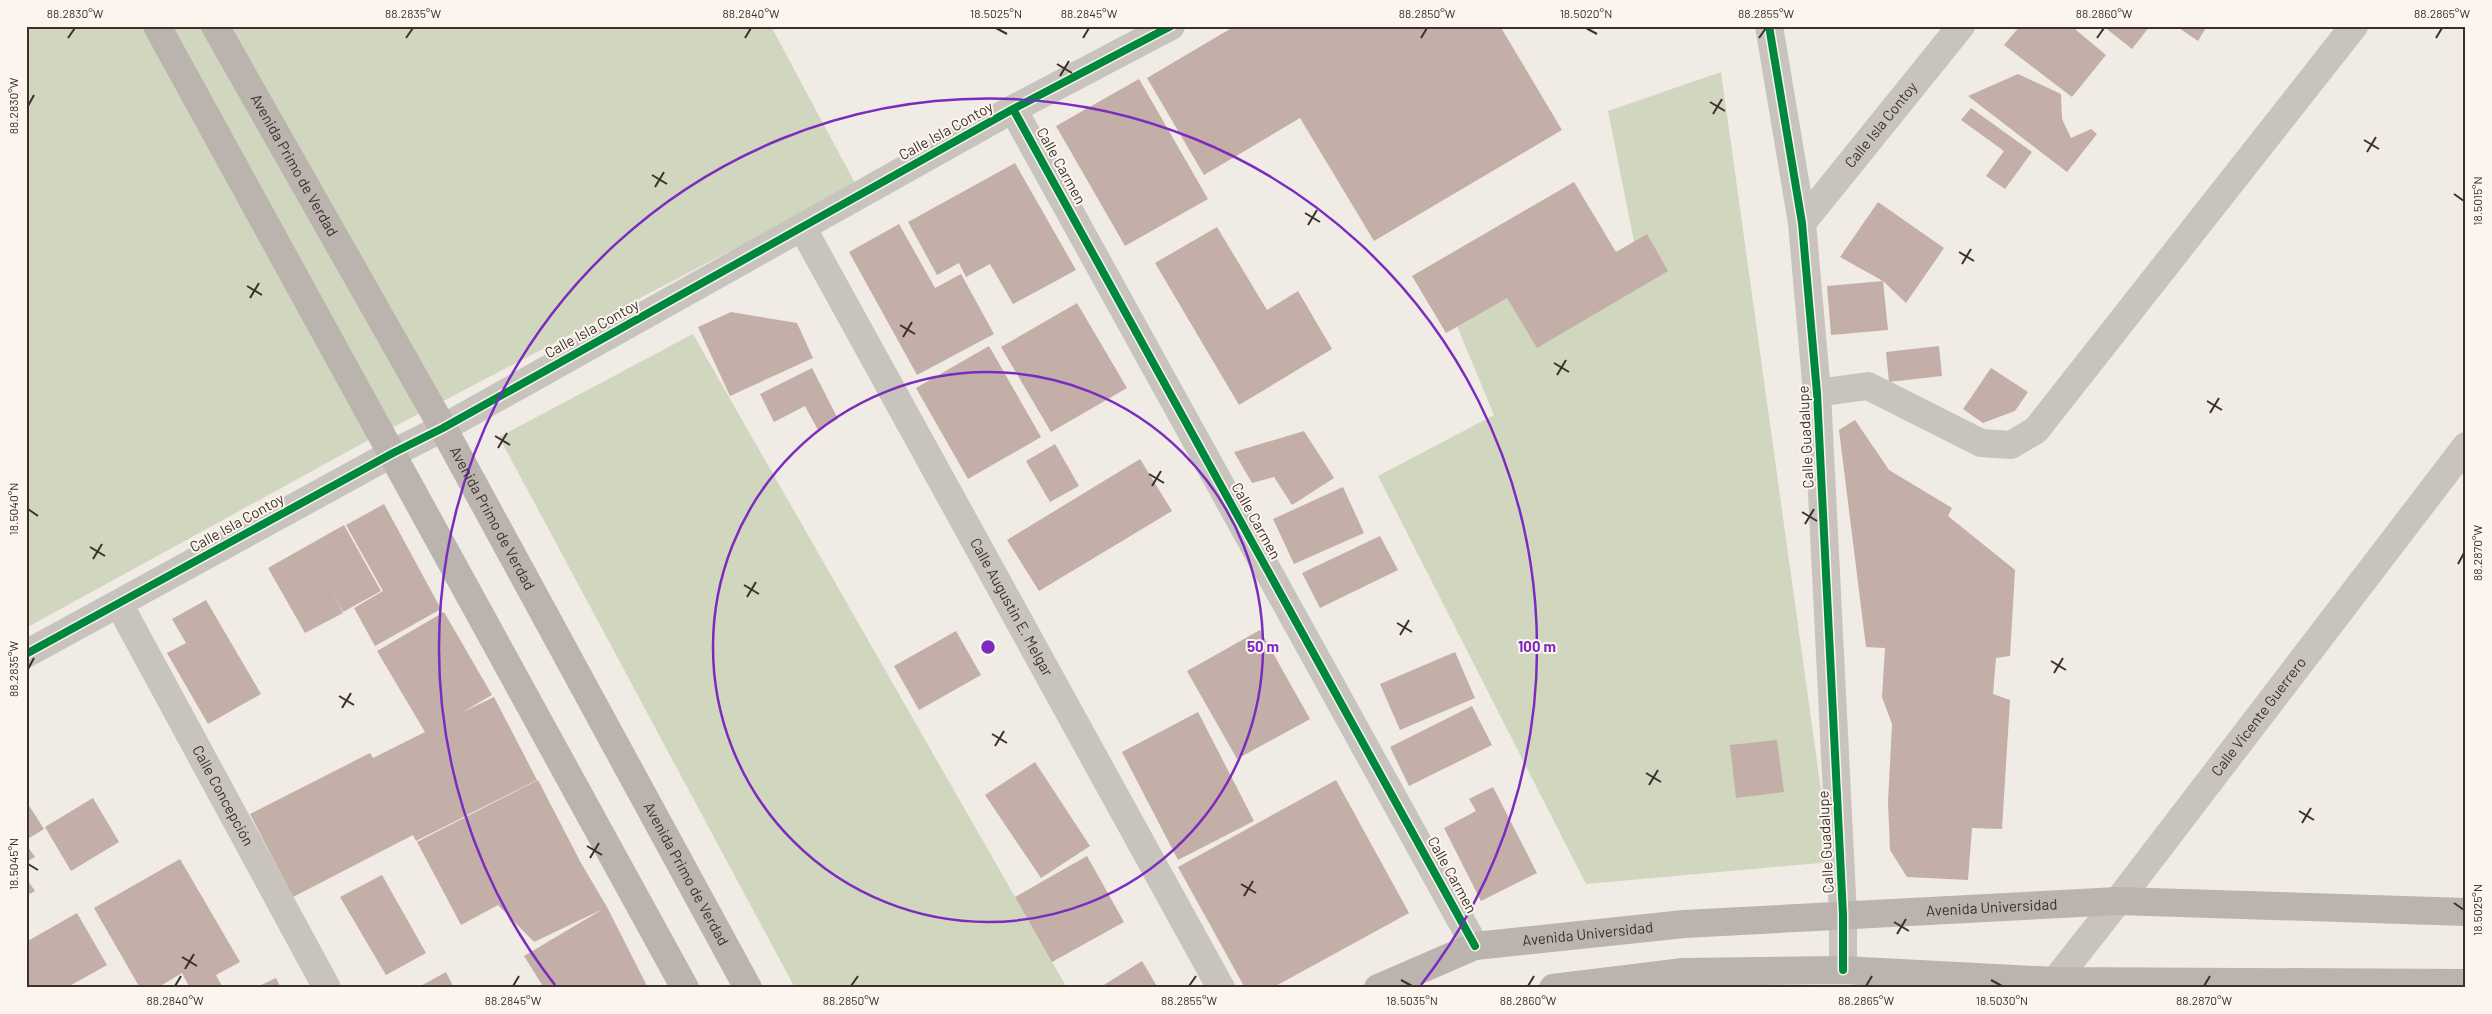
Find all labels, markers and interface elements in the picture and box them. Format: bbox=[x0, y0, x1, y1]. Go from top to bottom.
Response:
text: 88.2830°W bbox=[47, 6, 104, 20]
text: 88.2835°W bbox=[385, 6, 441, 20]
text: 88.2840°W bbox=[722, 6, 780, 20]
text: 18.5025°N bbox=[970, 6, 1022, 20]
text: 88.2845°W bbox=[1061, 6, 1118, 20]
text: 88.2850°W bbox=[1399, 6, 1456, 20]
text: 18.5020°N bbox=[1560, 6, 1612, 20]
text: 88.2855°W bbox=[1738, 6, 1794, 20]
text: 88.2860°W bbox=[2076, 6, 2133, 20]
text: 88.2865°W bbox=[2414, 6, 2470, 20]
text: 88.2830°W bbox=[6, 77, 20, 134]
street label: Calle Isla Contoy bbox=[1840, 78, 1920, 171]
street label: Avenida Primo de Verdad bbox=[247, 90, 342, 239]
street label: Calle Isla Contoy bbox=[895, 97, 996, 163]
street label: Calle Carmen bbox=[1033, 124, 1090, 207]
text: 18.5015°N bbox=[2470, 176, 2484, 226]
street label: Calle Isla Contoy bbox=[541, 295, 642, 361]
street label: Calle Guadalupe bbox=[1793, 385, 1817, 489]
street label: Avenida Primo de Verdad bbox=[447, 443, 539, 593]
street label: Calle Carmen bbox=[1228, 479, 1285, 562]
text: 18.5040°N bbox=[6, 483, 20, 535]
street label: Calle Isla Contoy bbox=[186, 489, 287, 555]
text: 88.2870°W bbox=[2470, 524, 2484, 581]
street label: Calle Augustin E. Melgar bbox=[967, 534, 1058, 679]
text: 50 m bbox=[1247, 637, 1279, 655]
text: 100 m bbox=[1518, 637, 1556, 655]
centre of rings bbox=[979, 638, 997, 656]
text: 88.2835°W bbox=[6, 641, 20, 697]
street label: Calle Vicente Guerrero bbox=[2207, 653, 2309, 779]
street label: Calle Concepción bbox=[189, 742, 258, 849]
street label: Calle Guadalupe bbox=[1813, 790, 1837, 894]
street label: Avenida Primo de Verdad bbox=[640, 799, 733, 948]
street label: Calle Carmen bbox=[1424, 833, 1481, 916]
text: 18.5045°N bbox=[6, 838, 20, 890]
text: 18.5025°N bbox=[2470, 884, 2484, 936]
street label: Avenida Universidad bbox=[1926, 894, 2058, 919]
street label: Avenida Universidad bbox=[1521, 917, 1654, 949]
text: 88.2840°W bbox=[146, 993, 204, 1007]
text: 88.2845°W bbox=[485, 993, 542, 1007]
text: 88.2850°W bbox=[823, 993, 880, 1007]
text: 88.2855°W bbox=[1161, 993, 1217, 1007]
text: 18.5035°N bbox=[1386, 993, 1438, 1007]
text: 88.2860°W bbox=[1500, 993, 1557, 1007]
text: 88.2865°W bbox=[1838, 993, 1894, 1007]
text: 18.5030°N bbox=[1976, 993, 2028, 1007]
text: 88.2870°W bbox=[2176, 993, 2233, 1007]

